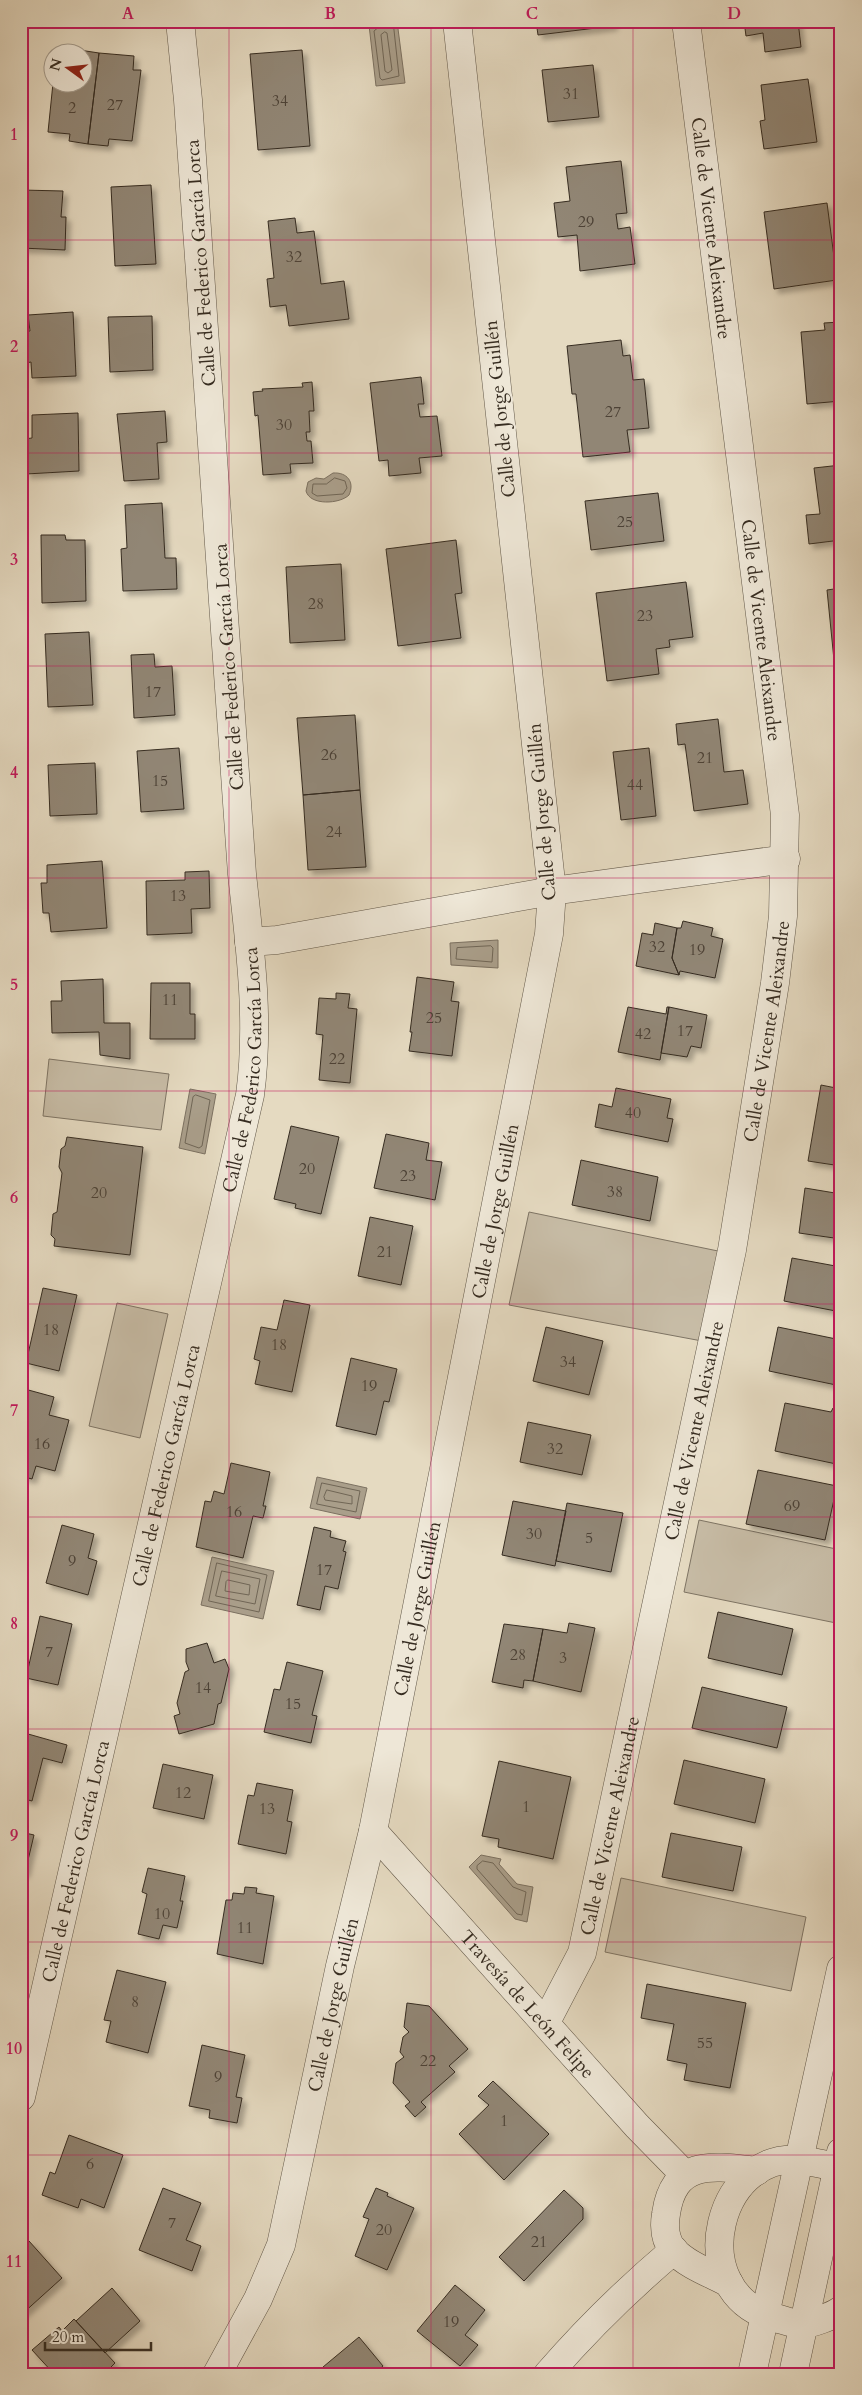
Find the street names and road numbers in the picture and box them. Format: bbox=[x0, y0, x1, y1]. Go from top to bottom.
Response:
street label: Calle de Vicente Aleixandre bbox=[684, 116, 738, 341]
street label: Calle de Federico García Lorca bbox=[179, 139, 223, 387]
street label: Calle de Jorge Guillén bbox=[478, 319, 522, 499]
street label: Calle de Vicente Aleixandre bbox=[734, 518, 788, 743]
street label: Calle de Federico García Lorca bbox=[207, 543, 251, 791]
street label: Calle de Jorge Guillén bbox=[521, 722, 563, 902]
street label: Calle de Vicente Aleixandre bbox=[738, 919, 796, 1144]
street label: Calle de Federico García Lorca bbox=[216, 946, 268, 1195]
street label: Calle de Jorge Guillén bbox=[466, 1121, 526, 1301]
street label: Calle de Vicente Aleixandre bbox=[658, 1319, 731, 1543]
street label: Calle de Federico García Lorca bbox=[126, 1342, 207, 1589]
street label: Calle de Jorge Guillén bbox=[388, 1519, 448, 1699]
street label: Calle de Vicente Aleixandre bbox=[574, 1714, 646, 1938]
street label: Calle de Federico García Lorca bbox=[36, 1738, 116, 1985]
street label: Calle de Jorge Guillén bbox=[302, 1915, 365, 2095]
street label: Travesía de León Felipe bbox=[454, 1925, 600, 2084]

